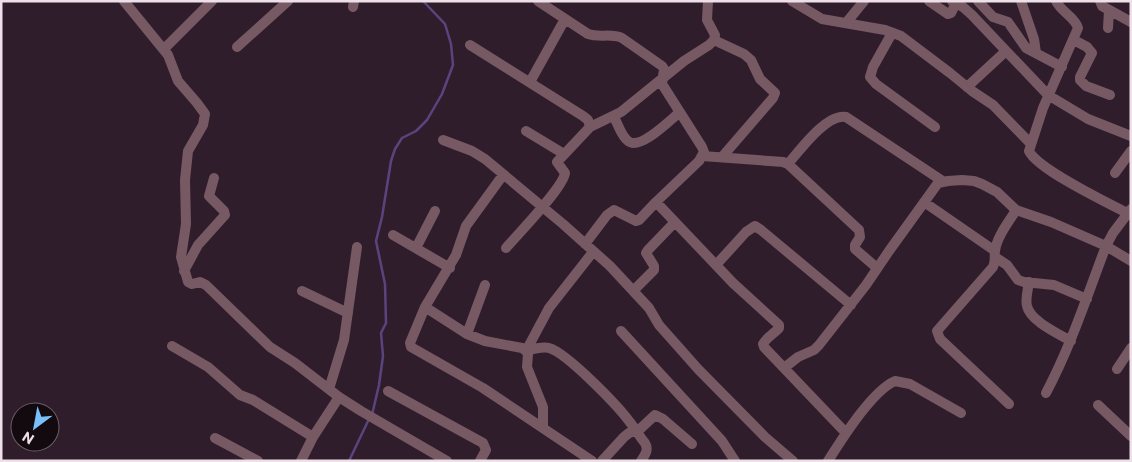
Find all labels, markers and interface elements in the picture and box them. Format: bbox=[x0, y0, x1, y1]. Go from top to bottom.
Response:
north arrow bbox=[10, 402, 60, 452]
text: N bbox=[19, 428, 37, 448]

